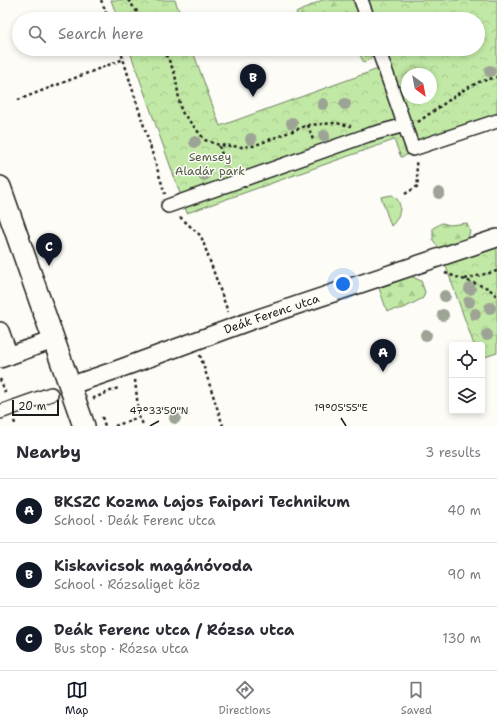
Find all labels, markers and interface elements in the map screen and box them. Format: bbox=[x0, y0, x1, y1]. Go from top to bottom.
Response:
search box bbox=[12, 12, 485, 56]
icon: search bbox=[26, 23, 48, 45]
text: Search here bbox=[58, 24, 144, 44]
pin: B bbox=[240, 64, 266, 97]
north arrow bbox=[401, 68, 437, 104]
park label: Semsey Aladár park bbox=[175, 149, 245, 179]
pin: C bbox=[36, 233, 62, 266]
your location bbox=[333, 274, 353, 294]
street label: Deák Ferenc utca bbox=[222, 290, 322, 338]
pin: A bbox=[370, 339, 396, 372]
map controls bbox=[449, 342, 485, 414]
button: locate bbox=[449, 342, 485, 378]
button: layers bbox=[449, 378, 485, 414]
scale bar bbox=[12, 398, 59, 417]
text: 20 m bbox=[18, 399, 46, 414]
text: 19°05'55"E bbox=[314, 401, 368, 414]
text: 47°33'50"N bbox=[130, 404, 188, 417]
text: Nearby bbox=[16, 441, 81, 463]
text: 3 results bbox=[425, 444, 481, 461]
text: BKSZC Kozma Lajos Faipari Technikum bbox=[54, 492, 350, 512]
text: A bbox=[24, 502, 34, 519]
text: 40 m bbox=[447, 502, 481, 519]
text: School · Deák Ferenc utca bbox=[54, 512, 215, 529]
text: Kiskavicsok magánóvoda bbox=[54, 556, 252, 576]
text: B bbox=[25, 566, 33, 583]
text: 90 m bbox=[447, 566, 481, 583]
text: School · Rózsaliget köz bbox=[54, 576, 200, 593]
text: Deák Ferenc utca / Rózsa utca bbox=[54, 620, 294, 640]
text: C bbox=[25, 630, 33, 647]
text: 130 m bbox=[443, 630, 481, 647]
text: Bus stop · Rózsa utca bbox=[54, 640, 189, 657]
tab: Map bbox=[65, 679, 89, 718]
tab: Directions bbox=[218, 679, 271, 718]
tab: Saved bbox=[401, 679, 432, 718]

